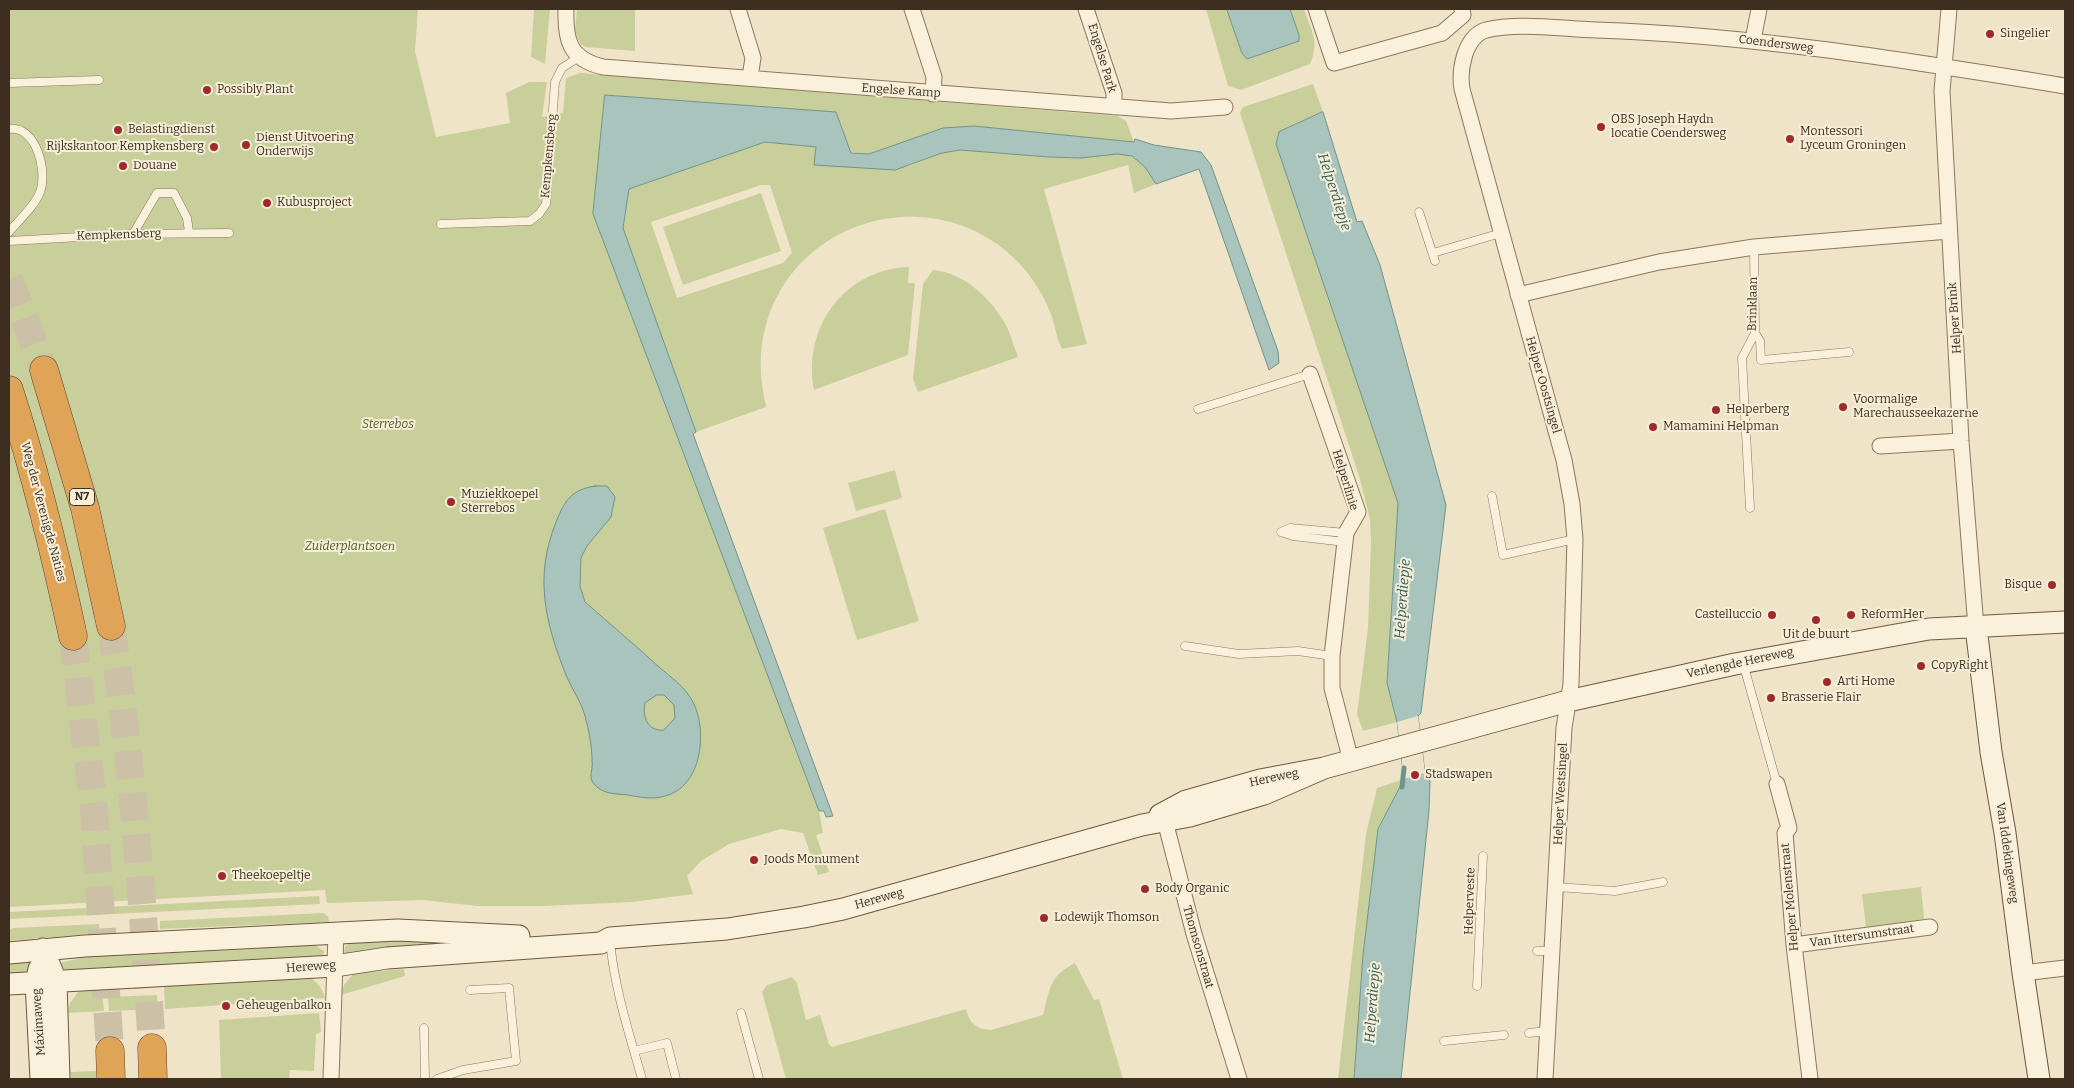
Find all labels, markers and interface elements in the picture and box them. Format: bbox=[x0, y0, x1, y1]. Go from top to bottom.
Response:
street label: Engelse Park bbox=[1085, 22, 1119, 94]
place label: Singelier bbox=[2000, 27, 2050, 41]
marker: Singelier bbox=[1984, 28, 1996, 40]
street label: Coendersweg bbox=[1738, 32, 1814, 56]
street label: Engelse Kamp bbox=[861, 81, 941, 101]
place label: Possibly Plant bbox=[217, 83, 294, 97]
marker: Possibly Plant bbox=[201, 84, 213, 96]
street label: Kempkensberg bbox=[538, 113, 560, 199]
place label: OBS Joseph Haydn locatie Coendersweg bbox=[1611, 113, 1726, 141]
marker: OBS Joseph Haydn locatie Coendersweg bbox=[1595, 121, 1607, 133]
place label: Belastingdienst bbox=[128, 123, 215, 137]
marker: Belastingdienst bbox=[112, 124, 124, 136]
place label: Montessori Lyceum Groningen bbox=[1800, 125, 1906, 153]
place label: Dienst Uitvoering Onderwijs bbox=[256, 131, 354, 159]
marker: Montessori Lyceum Groningen bbox=[1784, 133, 1796, 145]
marker: Dienst Uitvoering Onderwijs bbox=[240, 139, 252, 151]
place label: Rijkskantoor Kempkensberg bbox=[46, 140, 204, 154]
marker: Rijkskantoor Kempkensberg bbox=[208, 141, 220, 153]
water label: Helperdiepje bbox=[1314, 151, 1354, 233]
place label: Douane bbox=[133, 159, 177, 173]
marker: Douane bbox=[117, 160, 129, 172]
place label: Kubusproject bbox=[277, 196, 352, 210]
marker: Kubusproject bbox=[261, 197, 273, 209]
street label: Kempkensberg bbox=[76, 226, 162, 244]
street label: Brinklaan bbox=[1745, 277, 1761, 331]
street label: Helper Brink bbox=[1945, 282, 1965, 354]
street label: Helper Oostsingel bbox=[1522, 335, 1564, 435]
place label: Voormalige Marechausseekazerne bbox=[1853, 393, 1978, 421]
marker: Voormalige Marechausseekazerne bbox=[1837, 401, 1849, 413]
place label: Helperberg bbox=[1726, 403, 1789, 417]
marker: Helperberg bbox=[1710, 404, 1722, 416]
park label: Sterrebos bbox=[362, 418, 414, 432]
place label: Mamamini Helpman bbox=[1663, 420, 1779, 434]
marker: Mamamini Helpman bbox=[1647, 421, 1659, 433]
street label: Weg der Verenigde Naties bbox=[17, 441, 69, 583]
street label: Helperlinie bbox=[1329, 448, 1361, 512]
road number: N7 bbox=[70, 488, 94, 506]
place label: Muziekkoepel Sterrebos bbox=[461, 488, 539, 516]
marker: Muziekkoepel Sterrebos bbox=[445, 496, 457, 508]
park label: Zuiderplantsoen bbox=[305, 540, 395, 554]
water label: Helperdiepje bbox=[1392, 558, 1414, 640]
place label: Bisque bbox=[2004, 578, 2042, 592]
marker: Bisque bbox=[2046, 579, 2058, 591]
place label: Castelluccio bbox=[1695, 608, 1762, 622]
place label: ReformHer bbox=[1861, 608, 1924, 622]
marker: Castelluccio bbox=[1766, 609, 1778, 621]
marker: ReformHer bbox=[1845, 609, 1857, 621]
marker: Uit de buurt bbox=[1810, 614, 1822, 626]
place label: Uit de buurt bbox=[1783, 628, 1849, 642]
street label: Verlengde Hereweg bbox=[1685, 645, 1795, 681]
place label: CopyRight bbox=[1931, 659, 1988, 673]
marker: CopyRight bbox=[1915, 660, 1927, 672]
place label: Arti Home bbox=[1837, 675, 1895, 689]
marker: Arti Home bbox=[1821, 676, 1833, 688]
place label: Brasserie Flair bbox=[1781, 691, 1861, 705]
marker: Brasserie Flair bbox=[1765, 692, 1777, 704]
street label: Helper Westsingel bbox=[1551, 743, 1571, 845]
street label: Hereweg bbox=[1248, 766, 1300, 790]
place label: Stadswapen bbox=[1425, 768, 1493, 782]
marker: Stadswapen bbox=[1409, 769, 1421, 781]
street label: Van Iddekingeweg bbox=[1993, 802, 2021, 904]
street label: Helper Molenstraat bbox=[1778, 842, 1802, 952]
place label: Joods Monument bbox=[764, 853, 859, 867]
marker: Joods Monument bbox=[748, 854, 760, 866]
street label: Helperveste bbox=[1462, 867, 1478, 935]
place label: Theekoepeltje bbox=[232, 869, 311, 883]
marker: Theekoepeltje bbox=[216, 870, 228, 882]
place label: Body Organic bbox=[1155, 882, 1229, 896]
marker: Body Organic bbox=[1139, 883, 1151, 895]
street label: Hereweg bbox=[853, 885, 905, 913]
street label: Thomsonstraat bbox=[1179, 904, 1217, 990]
place label: Lodewijk Thomson bbox=[1054, 911, 1159, 925]
marker: Lodewijk Thomson bbox=[1038, 912, 1050, 924]
street label: Van Ittersumstraat bbox=[1809, 922, 1915, 950]
street label: Hereweg bbox=[286, 958, 336, 976]
water label: Helperdiepje bbox=[1362, 962, 1384, 1044]
street label: Máximaweg bbox=[29, 988, 49, 1056]
place label: Geheugenbalkon bbox=[236, 999, 331, 1013]
marker: Geheugenbalkon bbox=[220, 1000, 232, 1012]

